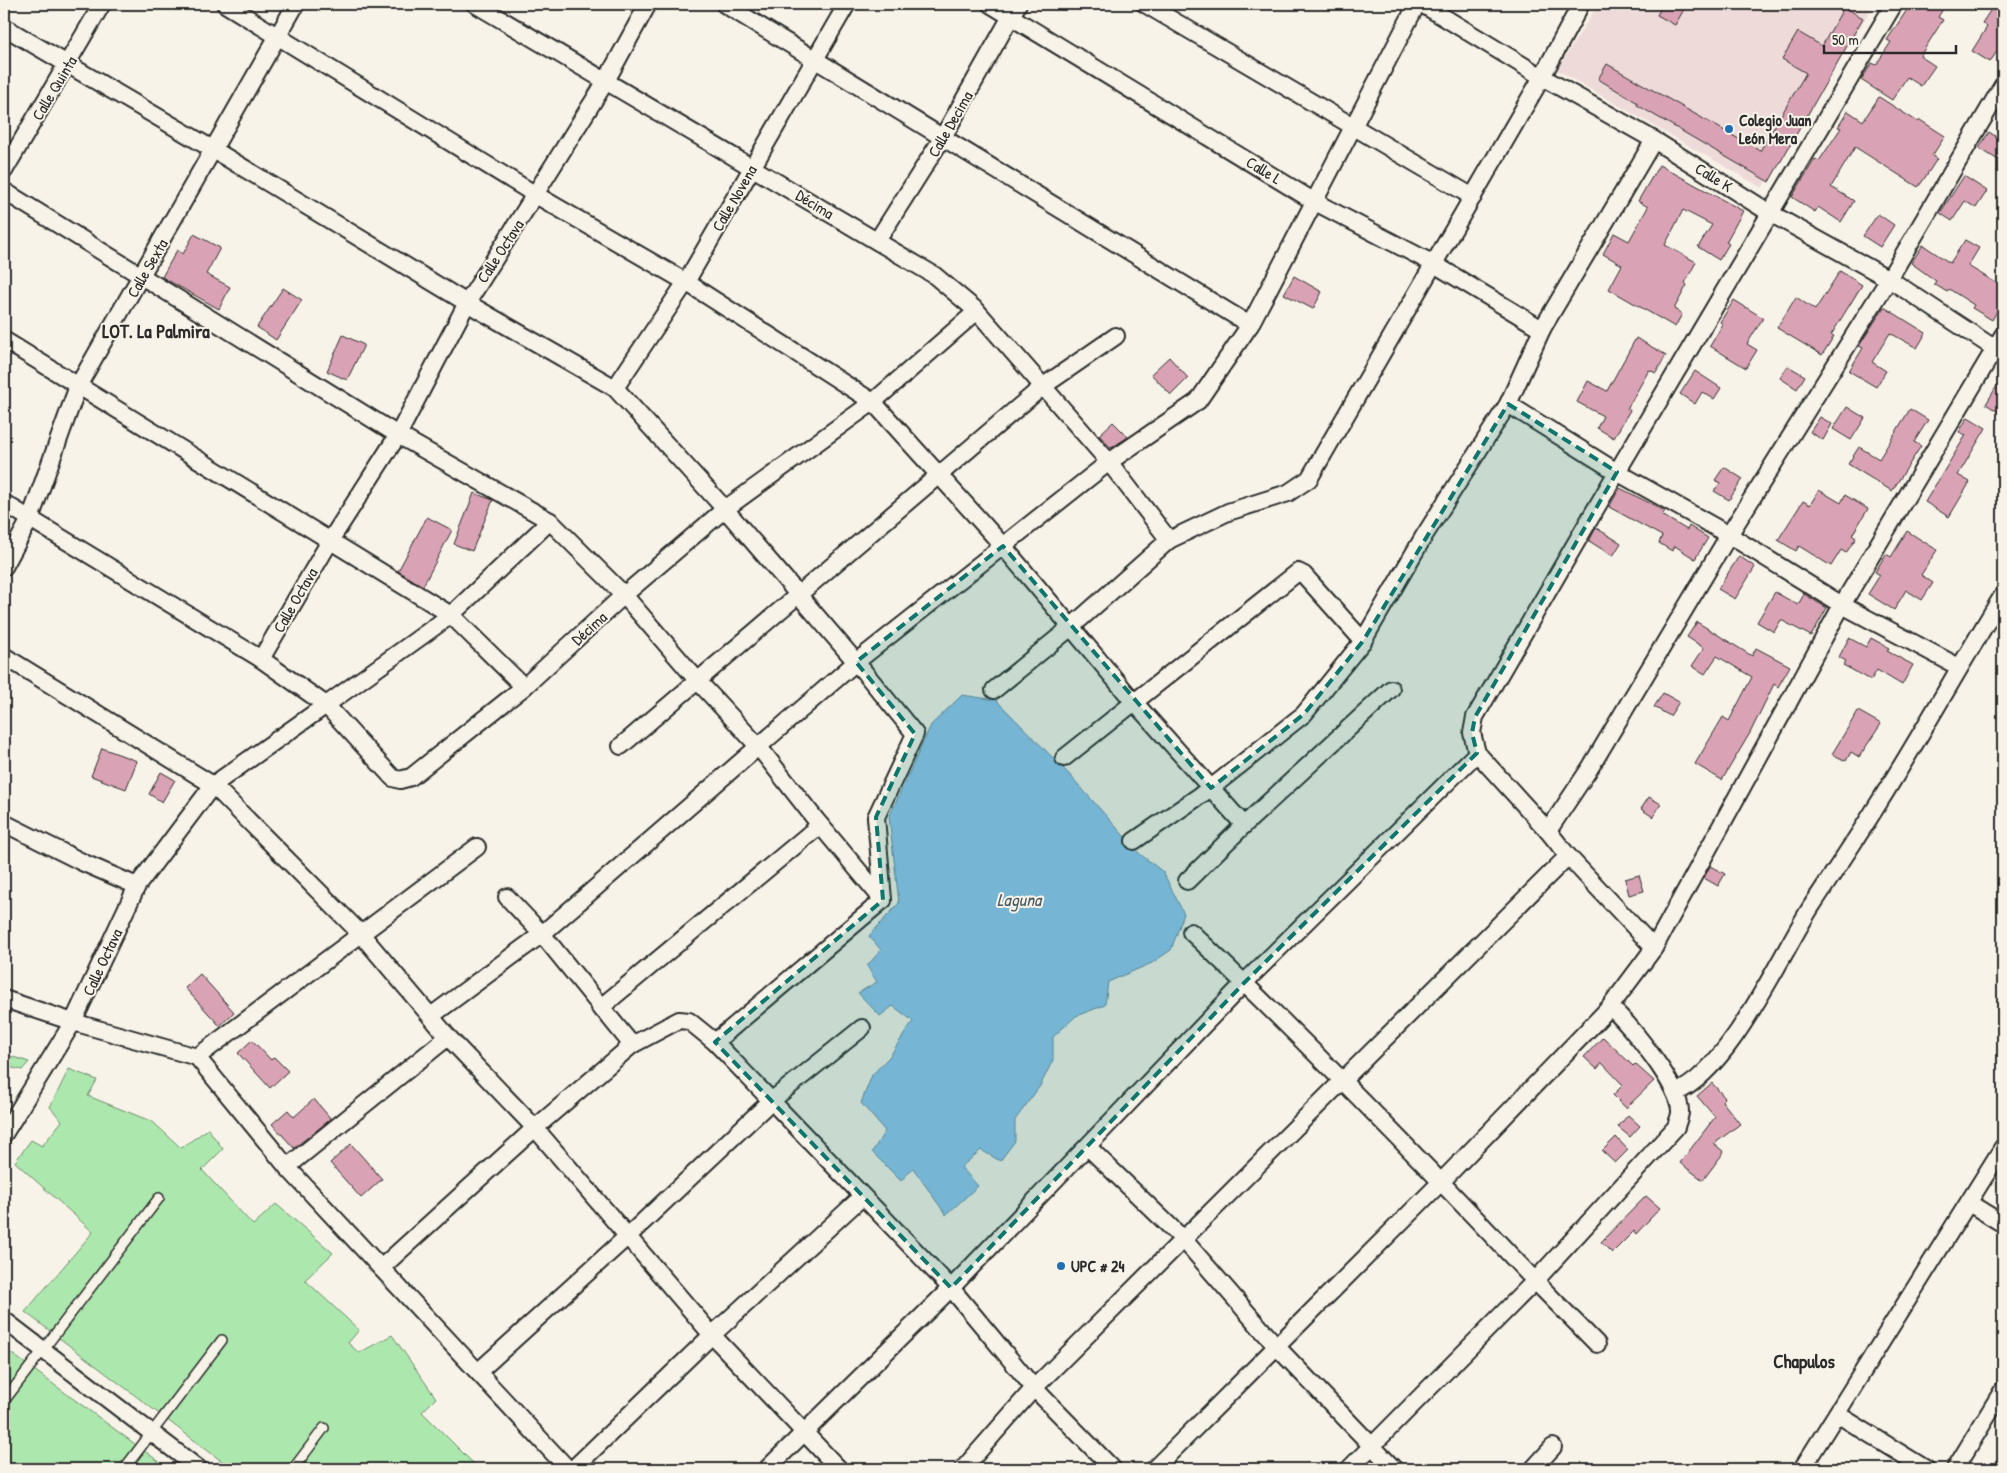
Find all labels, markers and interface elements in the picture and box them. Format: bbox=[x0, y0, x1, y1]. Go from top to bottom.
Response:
scale bar bbox=[1824, 22, 1957, 54]
text: 50 m bbox=[1832, 29, 1859, 50]
street label: Calle Quinta bbox=[26, 52, 82, 124]
street label: Calle Decima bbox=[922, 87, 978, 161]
place label: Colegio Juan León Mera bbox=[1739, 109, 1812, 149]
marker: Colegio Juan León Mera bbox=[1723, 123, 1735, 135]
street label: Calle L bbox=[1242, 151, 1286, 189]
street label: Calle K bbox=[1691, 157, 1737, 197]
street label: Calle Novena bbox=[706, 161, 762, 235]
street label: Décima bbox=[792, 184, 838, 224]
street label: Calle Octava bbox=[471, 215, 529, 287]
street label: Calle Sexta bbox=[121, 235, 173, 301]
district label: LOT. La Palmira bbox=[102, 318, 210, 344]
street label: Calle Octava bbox=[268, 564, 322, 636]
street label: Décima bbox=[566, 606, 612, 650]
water label: Laguna bbox=[997, 887, 1043, 912]
street label: Calle Octava bbox=[77, 925, 127, 999]
place label: UPC # 24 bbox=[1071, 1255, 1124, 1277]
marker: UPC # 24 bbox=[1055, 1260, 1067, 1272]
district label: Chapulos bbox=[1773, 1348, 1835, 1375]

